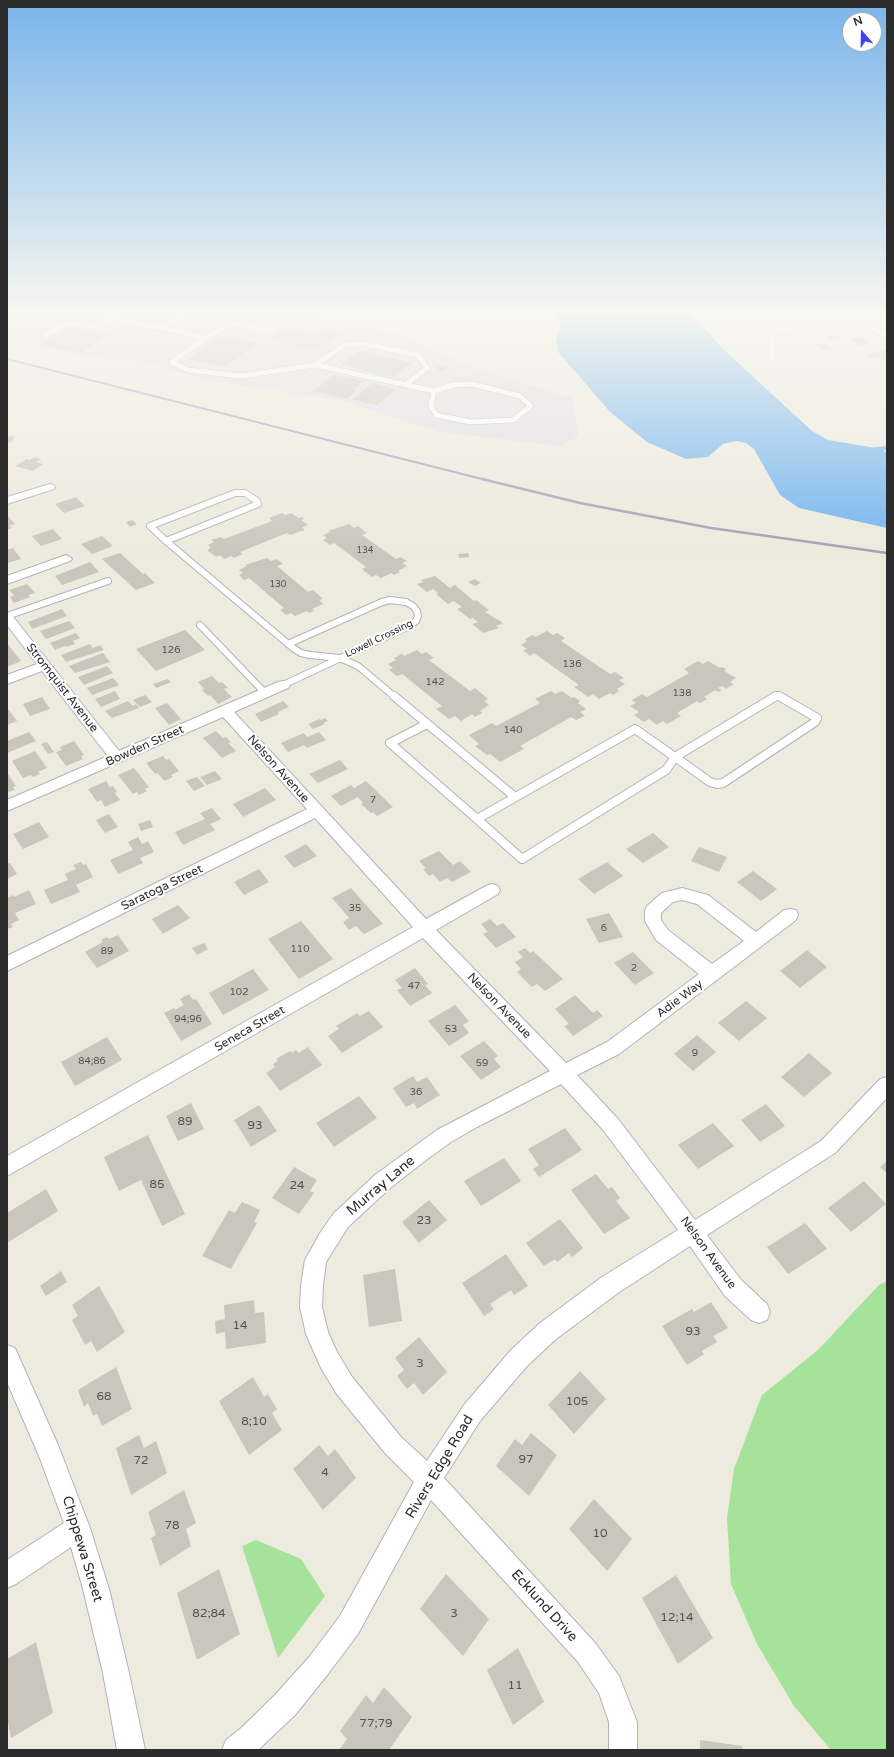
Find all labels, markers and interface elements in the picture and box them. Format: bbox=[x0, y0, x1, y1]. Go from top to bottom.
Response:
north arrow bbox=[842, 12, 882, 52]
text: N bbox=[852, 14, 864, 29]
house number: 134 bbox=[357, 546, 373, 556]
house number: 130 bbox=[270, 580, 286, 590]
street label: Lowell Crossing bbox=[343, 617, 415, 661]
street label: Stromquist Avenue bbox=[23, 641, 101, 735]
house number: 126 bbox=[162, 644, 180, 656]
house number: 136 bbox=[563, 658, 581, 670]
house number: 142 bbox=[426, 676, 444, 688]
house number: 138 bbox=[673, 687, 691, 699]
street label: Bowden Street bbox=[104, 722, 186, 770]
house number: 140 bbox=[504, 724, 522, 736]
street label: Nelson Avenue bbox=[244, 732, 312, 806]
house number: 7 bbox=[370, 794, 376, 806]
street label: Saratoga Street bbox=[119, 862, 205, 914]
house number: 35 bbox=[349, 902, 361, 914]
house number: 6 bbox=[601, 922, 607, 934]
house number: 110 bbox=[291, 943, 309, 955]
house number: 89 bbox=[101, 945, 113, 957]
house number: 2 bbox=[631, 962, 637, 974]
street label: Nelson Avenue bbox=[464, 970, 534, 1042]
street label: Adie Way bbox=[654, 977, 706, 1021]
house number: 47 bbox=[408, 980, 420, 992]
house number: 102 bbox=[230, 986, 248, 998]
street label: Seneca Street bbox=[212, 1003, 288, 1055]
house number: 94;96 bbox=[174, 1013, 202, 1025]
house number: 53 bbox=[445, 1023, 457, 1035]
house number: 9 bbox=[692, 1047, 698, 1059]
house number: 84;86 bbox=[78, 1055, 106, 1067]
house number: 59 bbox=[476, 1057, 488, 1069]
house number: 36 bbox=[410, 1086, 422, 1098]
house number: 89 bbox=[177, 1115, 193, 1129]
house number: 93 bbox=[247, 1119, 263, 1133]
street label: Murray Lane bbox=[343, 1153, 419, 1219]
house number: 85 bbox=[149, 1178, 165, 1192]
house number: 24 bbox=[289, 1179, 305, 1193]
house number: 23 bbox=[416, 1214, 432, 1228]
street label: Nelson Avenue bbox=[677, 1214, 739, 1292]
house number: 14 bbox=[232, 1319, 248, 1333]
house number: 93 bbox=[685, 1325, 701, 1339]
house number: 3 bbox=[416, 1357, 424, 1371]
house number: 68 bbox=[96, 1390, 112, 1404]
house number: 105 bbox=[566, 1395, 588, 1409]
street label: Rivers Edge Road bbox=[403, 1412, 477, 1522]
house number: 8;10 bbox=[241, 1415, 267, 1429]
house number: 97 bbox=[518, 1453, 534, 1467]
house number: 72 bbox=[133, 1454, 149, 1468]
house number: 4 bbox=[321, 1466, 329, 1480]
street label: Chippewa Street bbox=[58, 1494, 106, 1604]
house number: 78 bbox=[164, 1519, 180, 1533]
house number: 10 bbox=[592, 1527, 608, 1541]
street label: Ecklund Drive bbox=[507, 1566, 581, 1646]
house number: 82;84 bbox=[192, 1607, 226, 1621]
house number: 3 bbox=[450, 1607, 458, 1621]
house number: 12;14 bbox=[660, 1611, 694, 1625]
house number: 11 bbox=[507, 1679, 523, 1693]
house number: 77;79 bbox=[359, 1717, 393, 1731]

